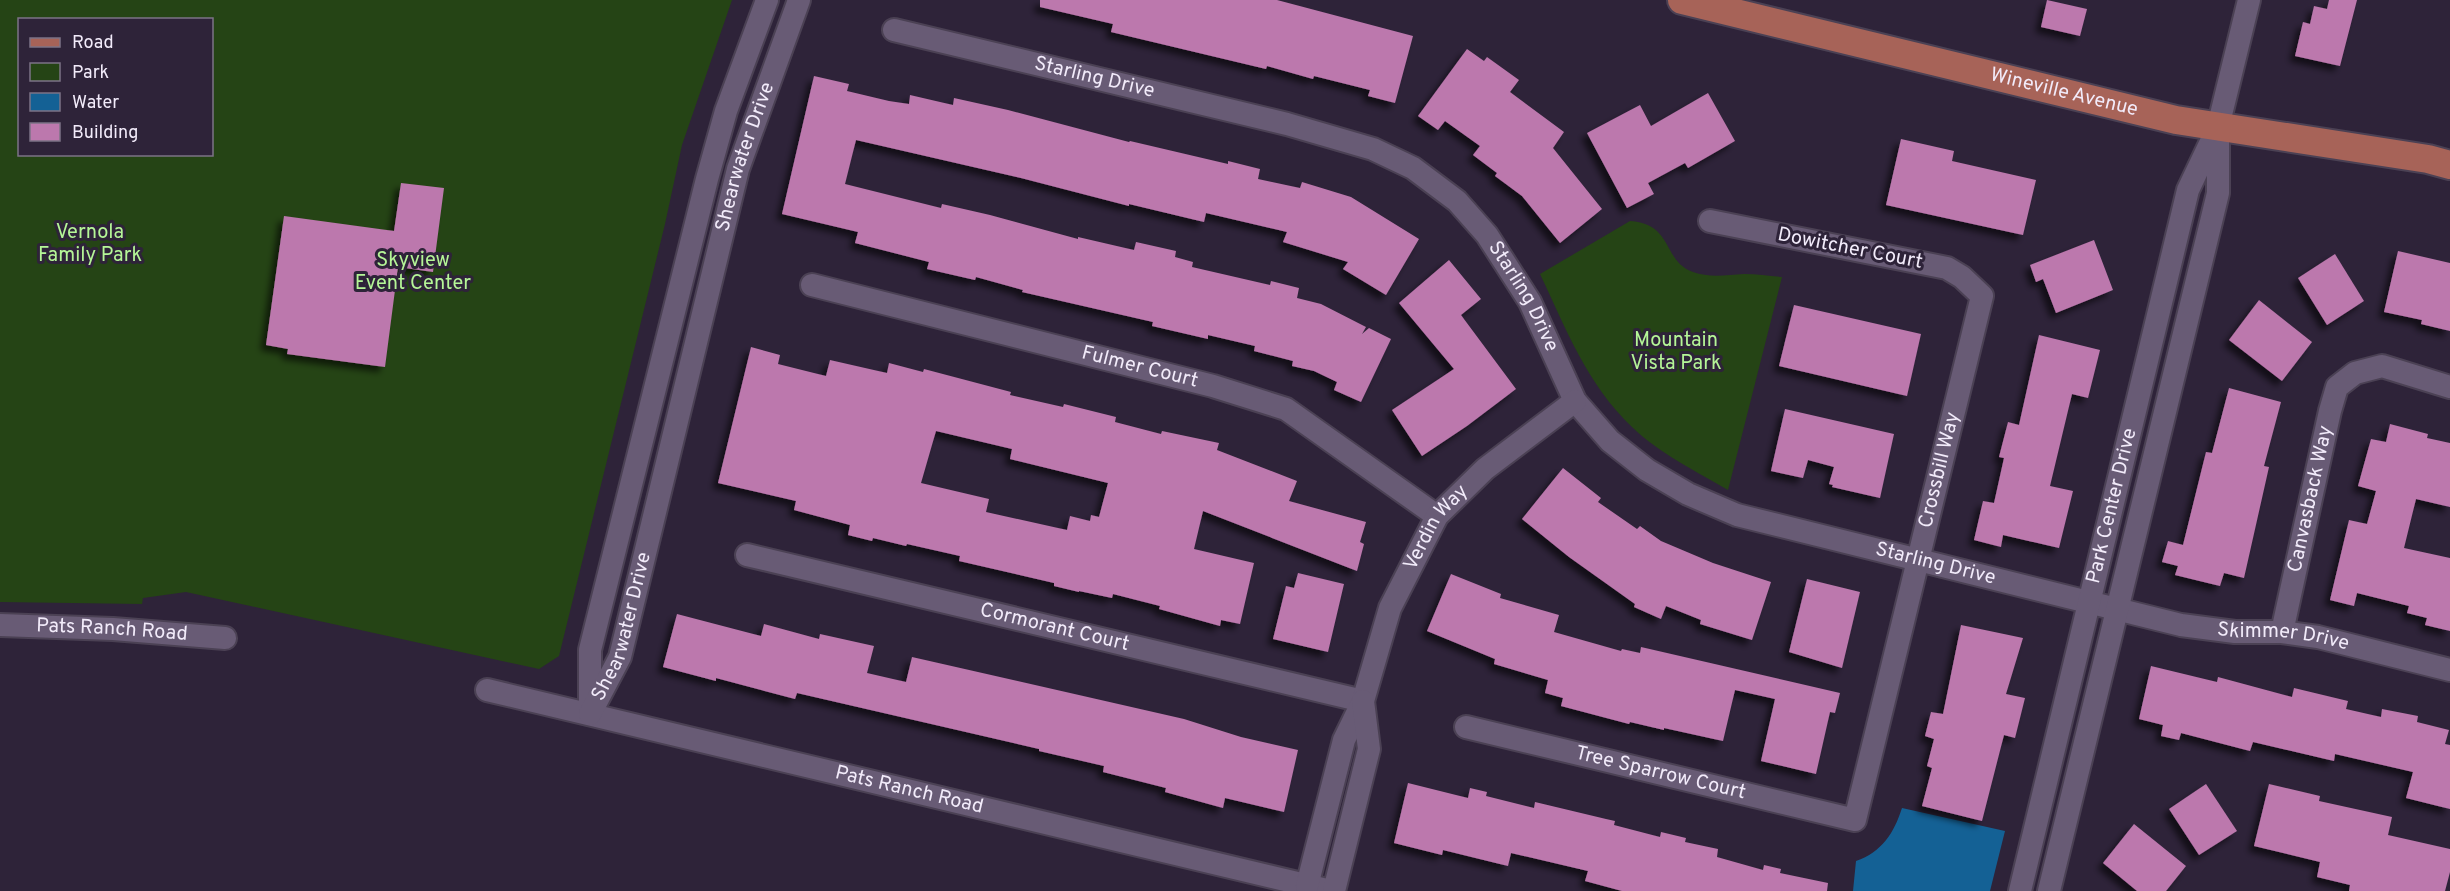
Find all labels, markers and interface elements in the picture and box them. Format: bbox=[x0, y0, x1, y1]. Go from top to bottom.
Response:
legend bbox=[18, 18, 213, 156]
text: Road bbox=[72, 32, 114, 55]
street label: Starling Drive bbox=[1032, 51, 1157, 105]
text: Park bbox=[72, 62, 109, 85]
street label: Wineville Avenue bbox=[1987, 62, 2140, 123]
street label: Shearwater Drive bbox=[710, 79, 781, 234]
text: Water bbox=[72, 92, 119, 115]
text: Building bbox=[72, 122, 138, 145]
park label: Vernola Family Park bbox=[38, 220, 142, 269]
street label: Dowitcher Court bbox=[1775, 222, 1925, 276]
street label: Starling Drive bbox=[1482, 237, 1564, 356]
park label: Skyview Event Center bbox=[355, 248, 471, 297]
park label: Mountain Vista Park bbox=[1630, 328, 1722, 377]
street label: Fulmer Court bbox=[1079, 340, 1201, 395]
street label: Crossbill Way bbox=[1913, 409, 1966, 531]
street label: Canvasback Way bbox=[2282, 423, 2339, 575]
street label: Park Center Drive bbox=[2081, 425, 2143, 586]
street label: Verdin Way bbox=[1398, 479, 1474, 575]
street label: Starling Drive bbox=[1873, 537, 1998, 592]
street label: Shearwater Drive bbox=[586, 550, 658, 706]
street label: Cormorant Court bbox=[977, 598, 1132, 658]
street label: Pats Ranch Road bbox=[36, 613, 189, 648]
street label: Skimmer Drive bbox=[2215, 617, 2352, 657]
street label: Tree Sparrow Court bbox=[1573, 741, 1748, 806]
street label: Pats Ranch Road bbox=[832, 760, 986, 821]

